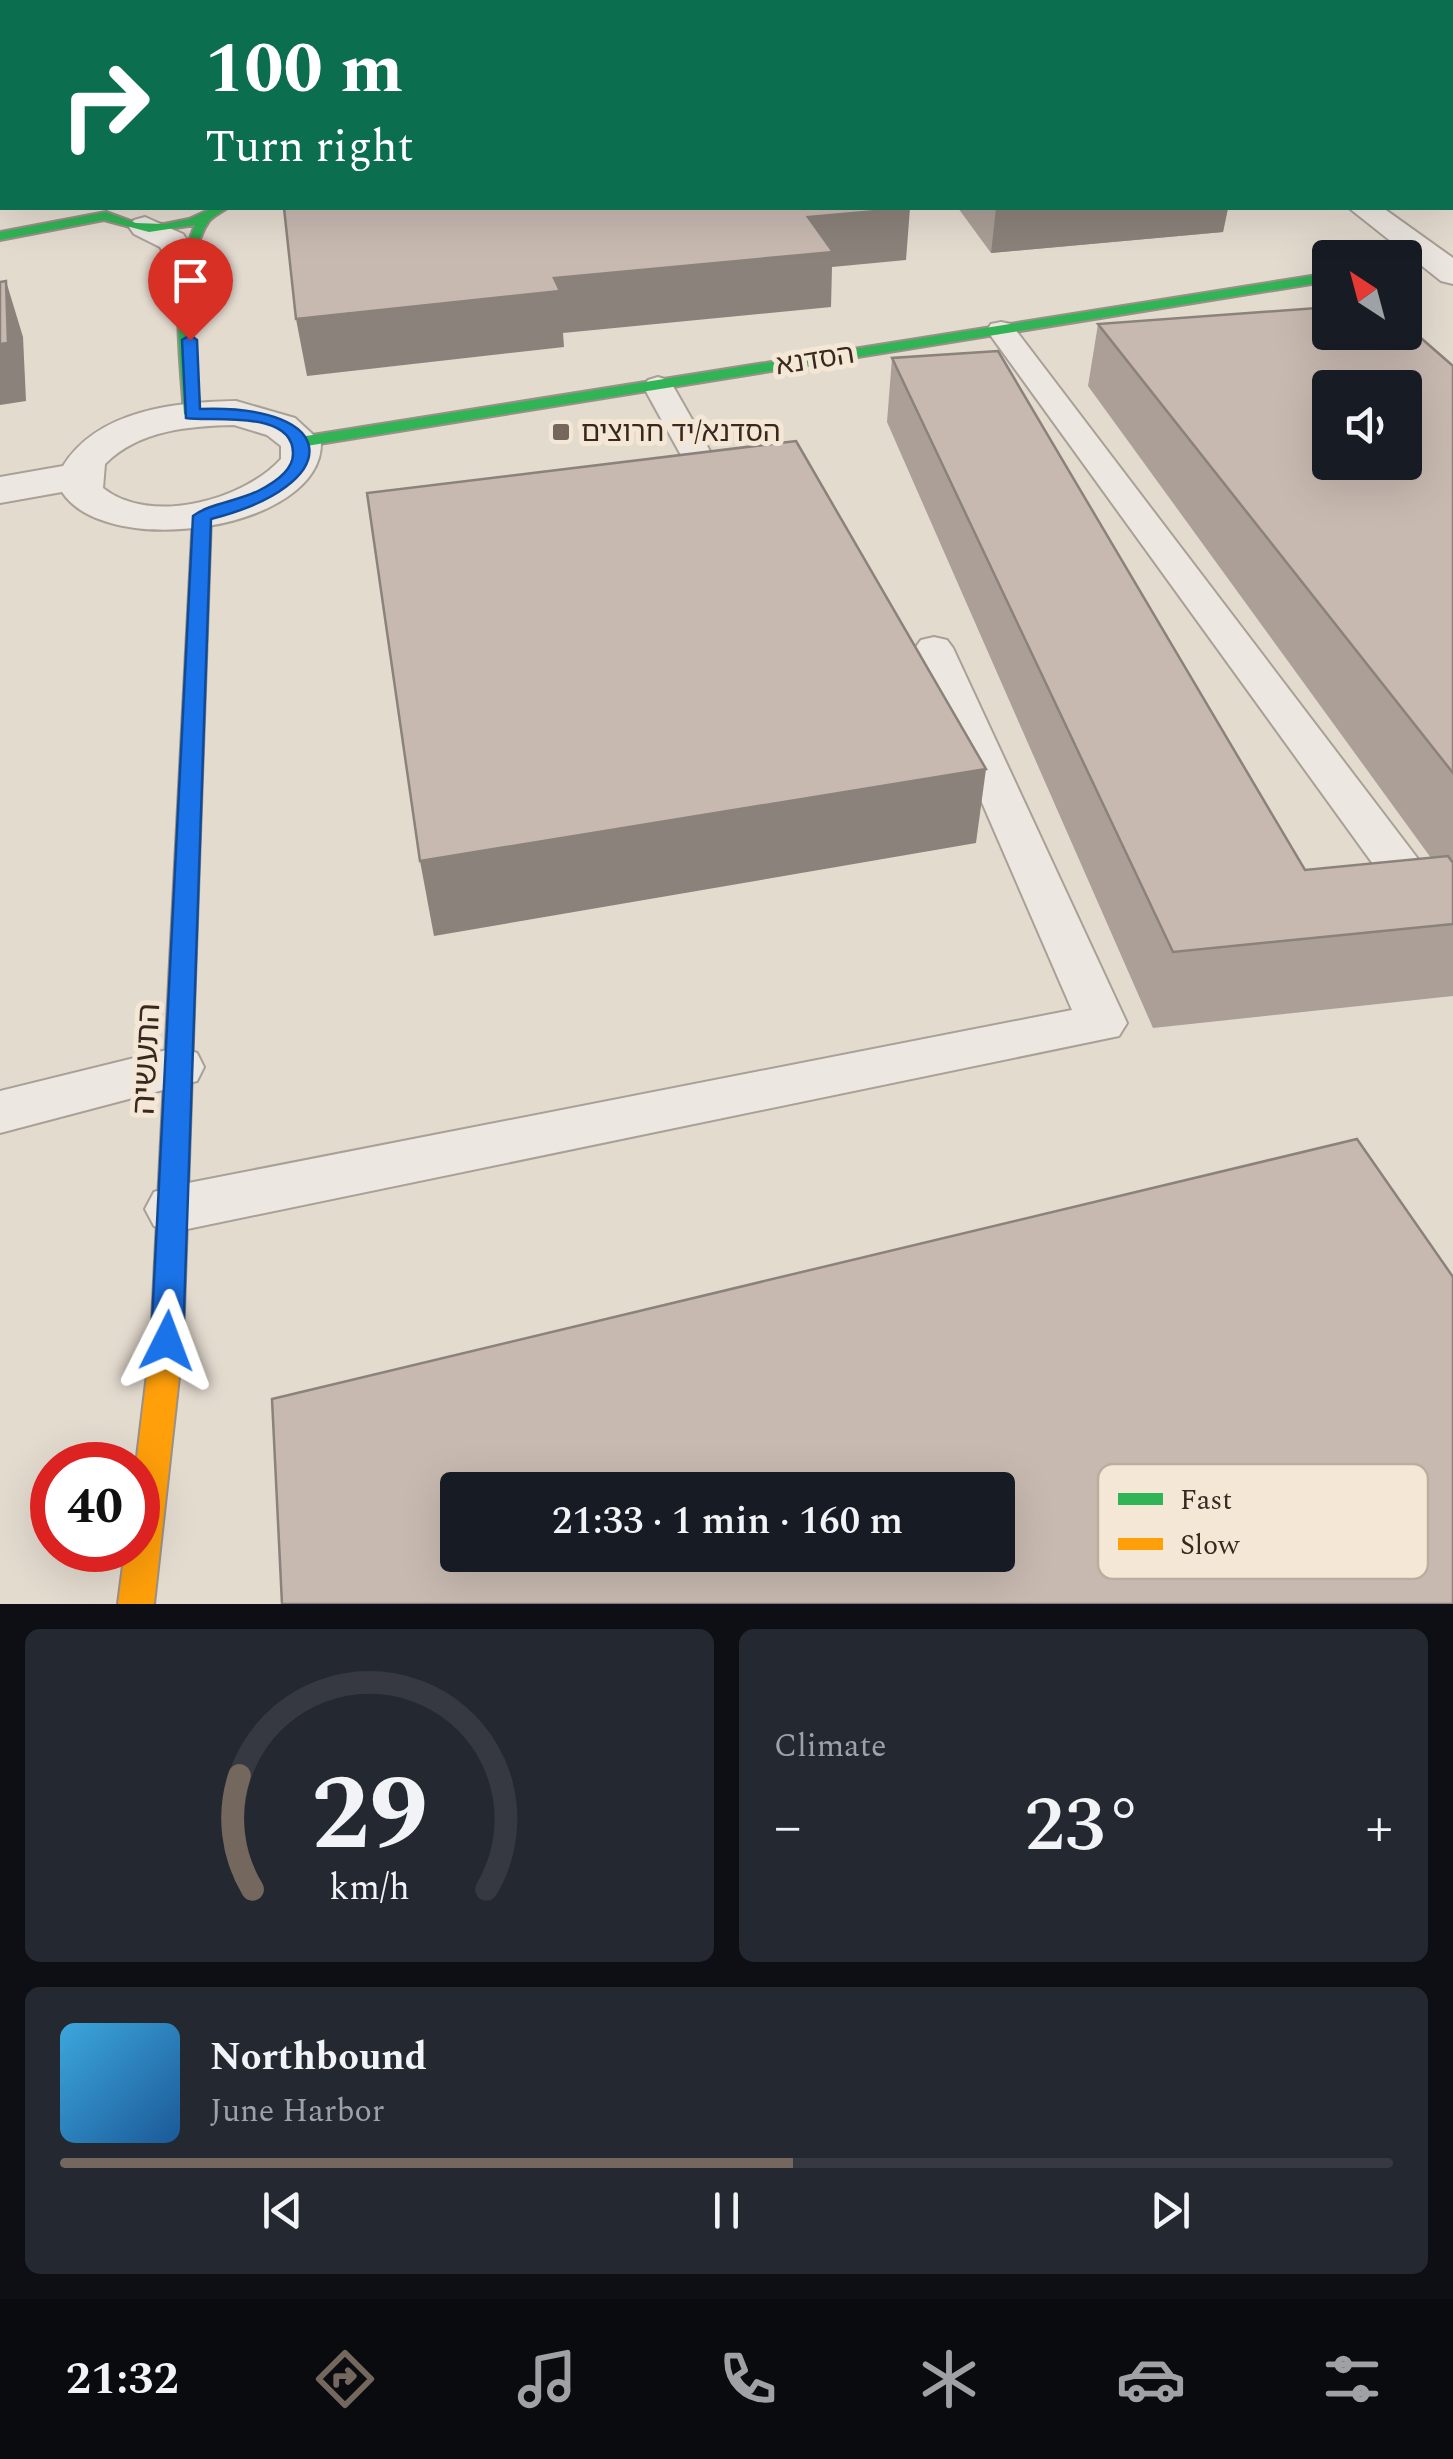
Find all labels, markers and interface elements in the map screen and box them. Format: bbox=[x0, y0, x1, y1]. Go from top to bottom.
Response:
text: 100 m bbox=[205, 17, 403, 123]
icon: right bbox=[40, 40, 170, 170]
text: Turn right bbox=[205, 113, 414, 182]
pin bbox=[148, 238, 233, 341]
north arrow bbox=[1312, 240, 1422, 350]
map controls bbox=[1312, 240, 1422, 480]
icon: arrive bbox=[163, 253, 218, 308]
street label: הסדנא bbox=[773, 333, 857, 387]
button: sound bbox=[1312, 370, 1422, 480]
place label: הסדנא/יד חרוצים bbox=[581, 411, 781, 454]
marker: הסדנא/יד חרוצים bbox=[550, 421, 572, 443]
street label: התעשיה bbox=[120, 1002, 174, 1116]
position arrow bbox=[115, 1289, 219, 1393]
speed limit sign: 40 bbox=[30, 1442, 160, 1572]
legend bbox=[1098, 1464, 1428, 1579]
text: Fast bbox=[1180, 1479, 1232, 1522]
text: 21:33 · 1 min · 160 m bbox=[552, 1493, 903, 1551]
text: Slow bbox=[1180, 1524, 1240, 1567]
text: Climate bbox=[774, 1722, 886, 1771]
text: 29 bbox=[311, 1737, 428, 1895]
text: 23° bbox=[1025, 1770, 1142, 1884]
text: − bbox=[774, 1786, 802, 1869]
text: + bbox=[1365, 1786, 1393, 1869]
text: km/h bbox=[329, 1861, 410, 1916]
text: Northbound bbox=[210, 2029, 427, 2087]
text: June Harbor bbox=[210, 2087, 385, 2136]
icon: previous bbox=[255, 2183, 310, 2238]
icon: pause bbox=[699, 2183, 754, 2238]
icon: next bbox=[1143, 2183, 1198, 2238]
icon: directions bbox=[310, 2344, 380, 2414]
icon: music bbox=[512, 2344, 582, 2414]
icon: phone bbox=[713, 2344, 783, 2414]
icon: climate bbox=[914, 2344, 984, 2414]
icon: car bbox=[1116, 2344, 1186, 2414]
icon: filters bbox=[1317, 2344, 1387, 2414]
text: 21:32 bbox=[66, 2345, 179, 2414]

